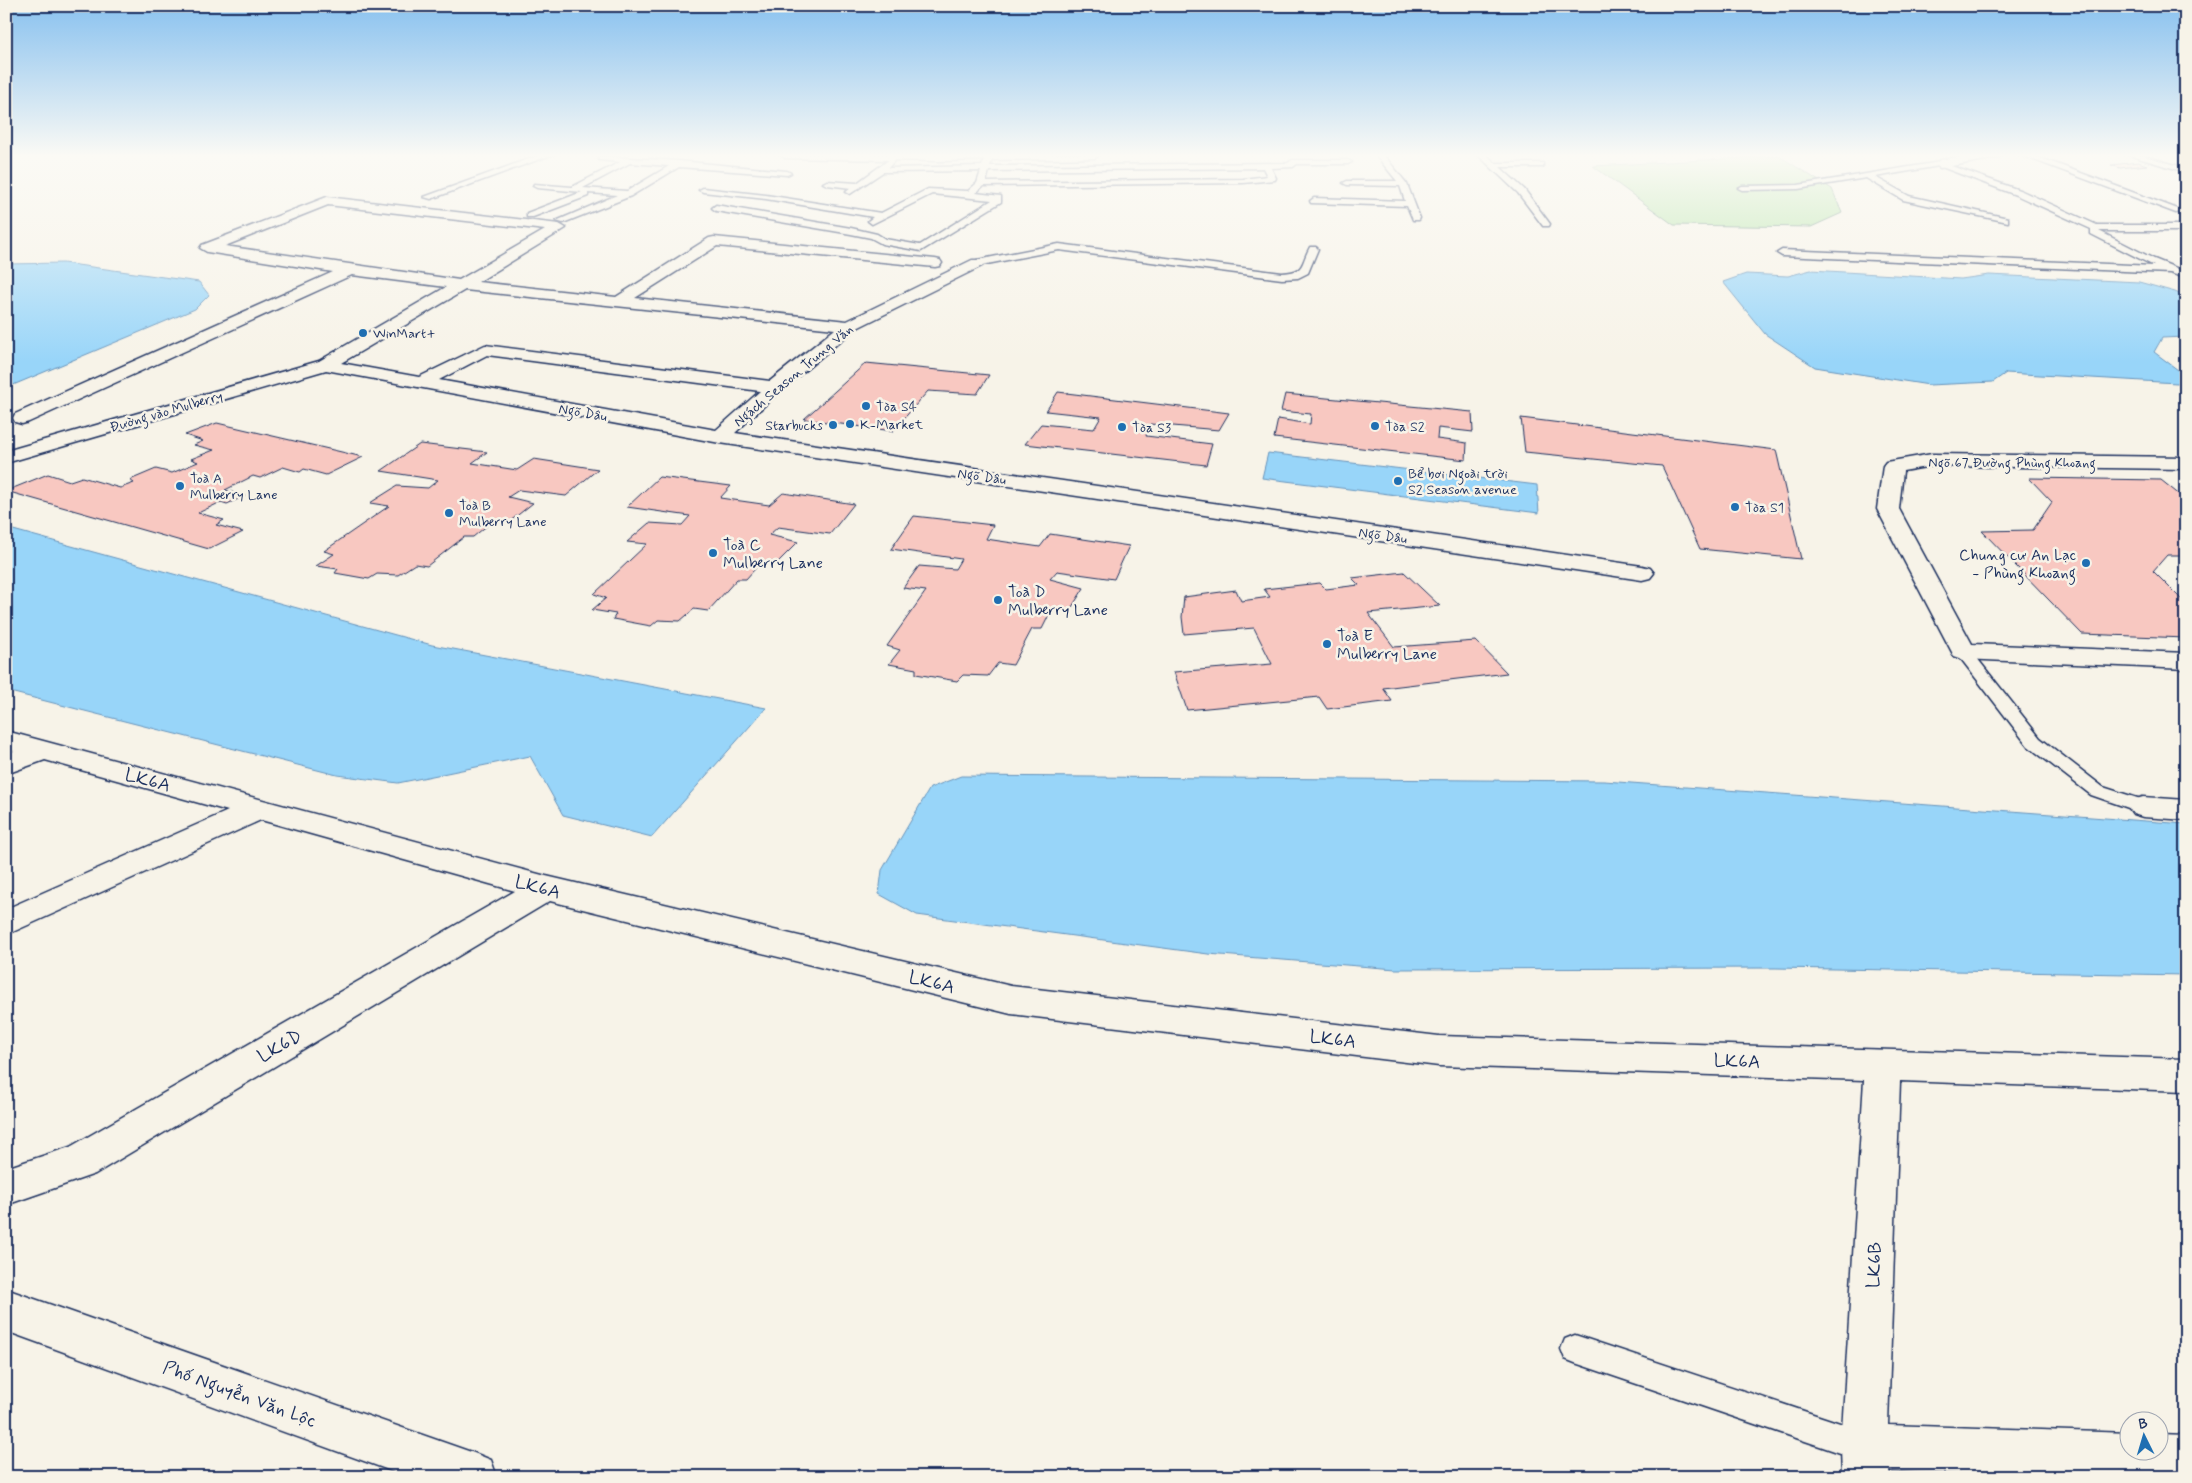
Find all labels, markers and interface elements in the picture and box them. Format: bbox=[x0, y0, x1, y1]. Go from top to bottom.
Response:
street label: Ngách Season Trung Văn bbox=[730, 320, 858, 433]
place label: WinMart+ bbox=[373, 325, 436, 343]
marker: WinMart+ bbox=[357, 327, 369, 339]
street label: Đường vào Mulberry bbox=[108, 387, 225, 439]
place label: Tòa S4 bbox=[876, 398, 917, 416]
street label: Ngõ Dâu bbox=[557, 400, 608, 428]
marker: Tòa S4 bbox=[860, 400, 872, 412]
place label: K-Market bbox=[860, 416, 924, 434]
place label: Starbucks bbox=[765, 417, 823, 435]
marker: K-Market bbox=[844, 418, 856, 430]
place label: Tòa S2 bbox=[1385, 418, 1425, 436]
marker: Starbucks bbox=[827, 419, 839, 431]
place label: Tòa S3 bbox=[1132, 419, 1171, 437]
marker: Tòa S2 bbox=[1369, 420, 1381, 432]
marker: Tòa S3 bbox=[1116, 421, 1128, 433]
street label: Ngõ 67 Đường Phùng Khoang bbox=[1928, 454, 2096, 474]
street label: Ngõ Dâu bbox=[956, 465, 1007, 491]
place label: Bể bơi Ngoài trời S2 Season avenue bbox=[1408, 465, 1517, 499]
place label: Toà A Mulberry Lane bbox=[190, 470, 278, 504]
marker: Bể bơi Ngoài trời S2 Season avenue bbox=[1392, 475, 1404, 487]
marker: Toà A Mulberry Lane bbox=[174, 480, 186, 492]
place label: Toà B Mulberry Lane bbox=[459, 497, 547, 531]
place label: Tòa S1 bbox=[1745, 499, 1784, 517]
marker: Tòa S1 bbox=[1729, 501, 1741, 513]
marker: Toà B Mulberry Lane bbox=[443, 507, 455, 519]
street label: Ngõ Dâu bbox=[1357, 524, 1408, 550]
place label: Toà C Mulberry Lane bbox=[723, 535, 823, 574]
place label: Chung cư An Lạc - Phùng Khoang bbox=[1959, 545, 2076, 585]
marker: Toà C Mulberry Lane bbox=[707, 547, 719, 559]
marker: Chung cư An Lạc - Phùng Khoang bbox=[2080, 557, 2092, 569]
place label: Toà D Mulberry Lane bbox=[1008, 582, 1108, 621]
marker: Toà D Mulberry Lane bbox=[992, 594, 1004, 606]
place label: Toà E Mulberry Lane bbox=[1337, 626, 1437, 665]
marker: Toà E Mulberry Lane bbox=[1321, 638, 1333, 650]
street label: LK6A bbox=[122, 762, 173, 799]
street label: LK6A bbox=[512, 869, 563, 906]
street label: LK6A bbox=[906, 965, 957, 1000]
street label: LK6D bbox=[253, 1024, 307, 1069]
street label: LK6A bbox=[1308, 1024, 1358, 1055]
street label: LK6A bbox=[1713, 1048, 1761, 1075]
street label: LK6B bbox=[1861, 1241, 1888, 1289]
street label: Phố Nguyễn Văn Lộc bbox=[158, 1355, 320, 1437]
north arrow bbox=[2120, 1410, 2170, 1460]
text: B bbox=[2138, 1415, 2148, 1433]

